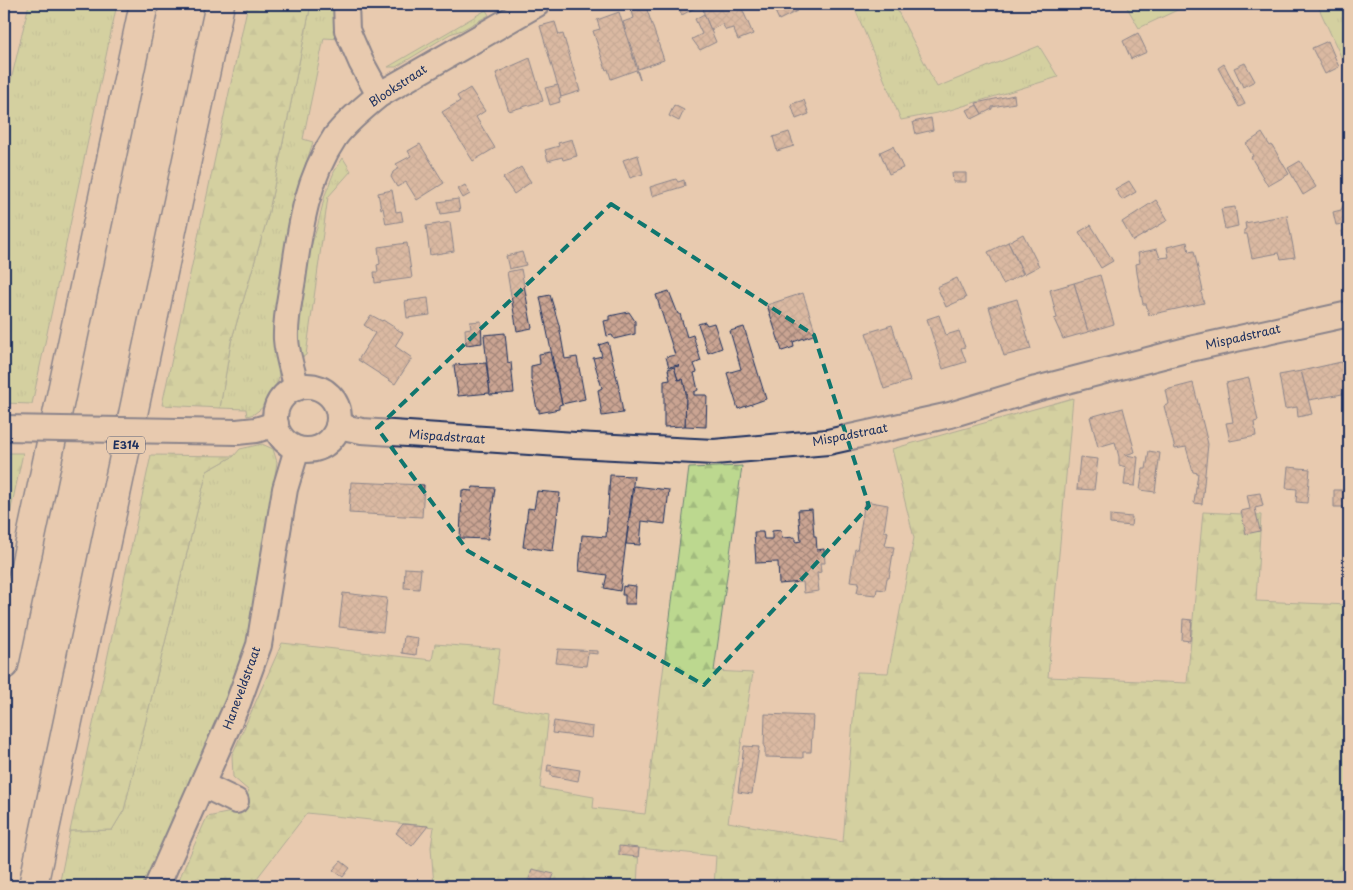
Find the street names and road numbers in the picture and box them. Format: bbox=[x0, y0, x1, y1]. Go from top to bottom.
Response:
street label: Blookstraat bbox=[365, 60, 430, 111]
street label: Mispadstraat bbox=[1203, 319, 1282, 353]
street label: Mispadstraat bbox=[810, 418, 889, 450]
street label: Mispadstraat bbox=[408, 424, 486, 448]
road number: E314 bbox=[107, 436, 145, 454]
street label: Haneveldstraat bbox=[218, 643, 264, 732]

